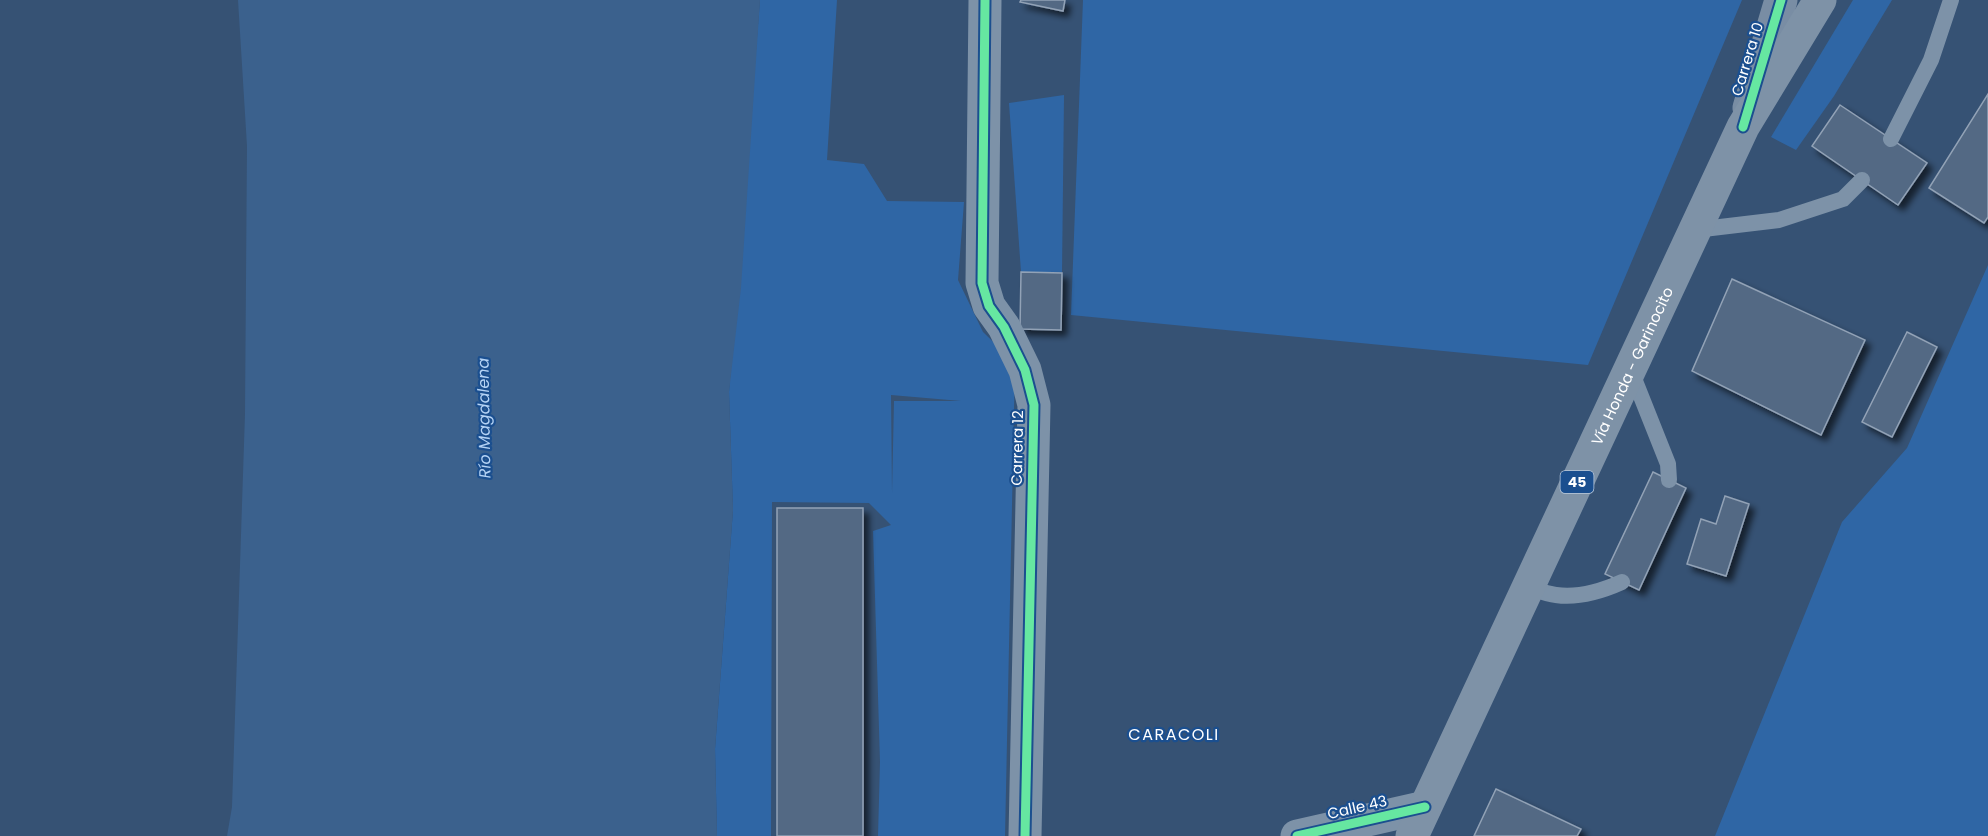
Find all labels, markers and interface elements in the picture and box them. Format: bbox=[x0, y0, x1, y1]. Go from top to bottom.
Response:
street label: Carrera 10 bbox=[1726, 20, 1768, 98]
street label: Vía Honda - Garinocito bbox=[1586, 283, 1678, 448]
water label: Río Magdalena bbox=[471, 357, 497, 479]
street label: Carrera 12 bbox=[1006, 410, 1028, 486]
road number: 45 bbox=[1560, 471, 1594, 493]
district label: CARACOLI bbox=[1128, 723, 1220, 746]
street label: Calle 43 bbox=[1325, 790, 1389, 824]

